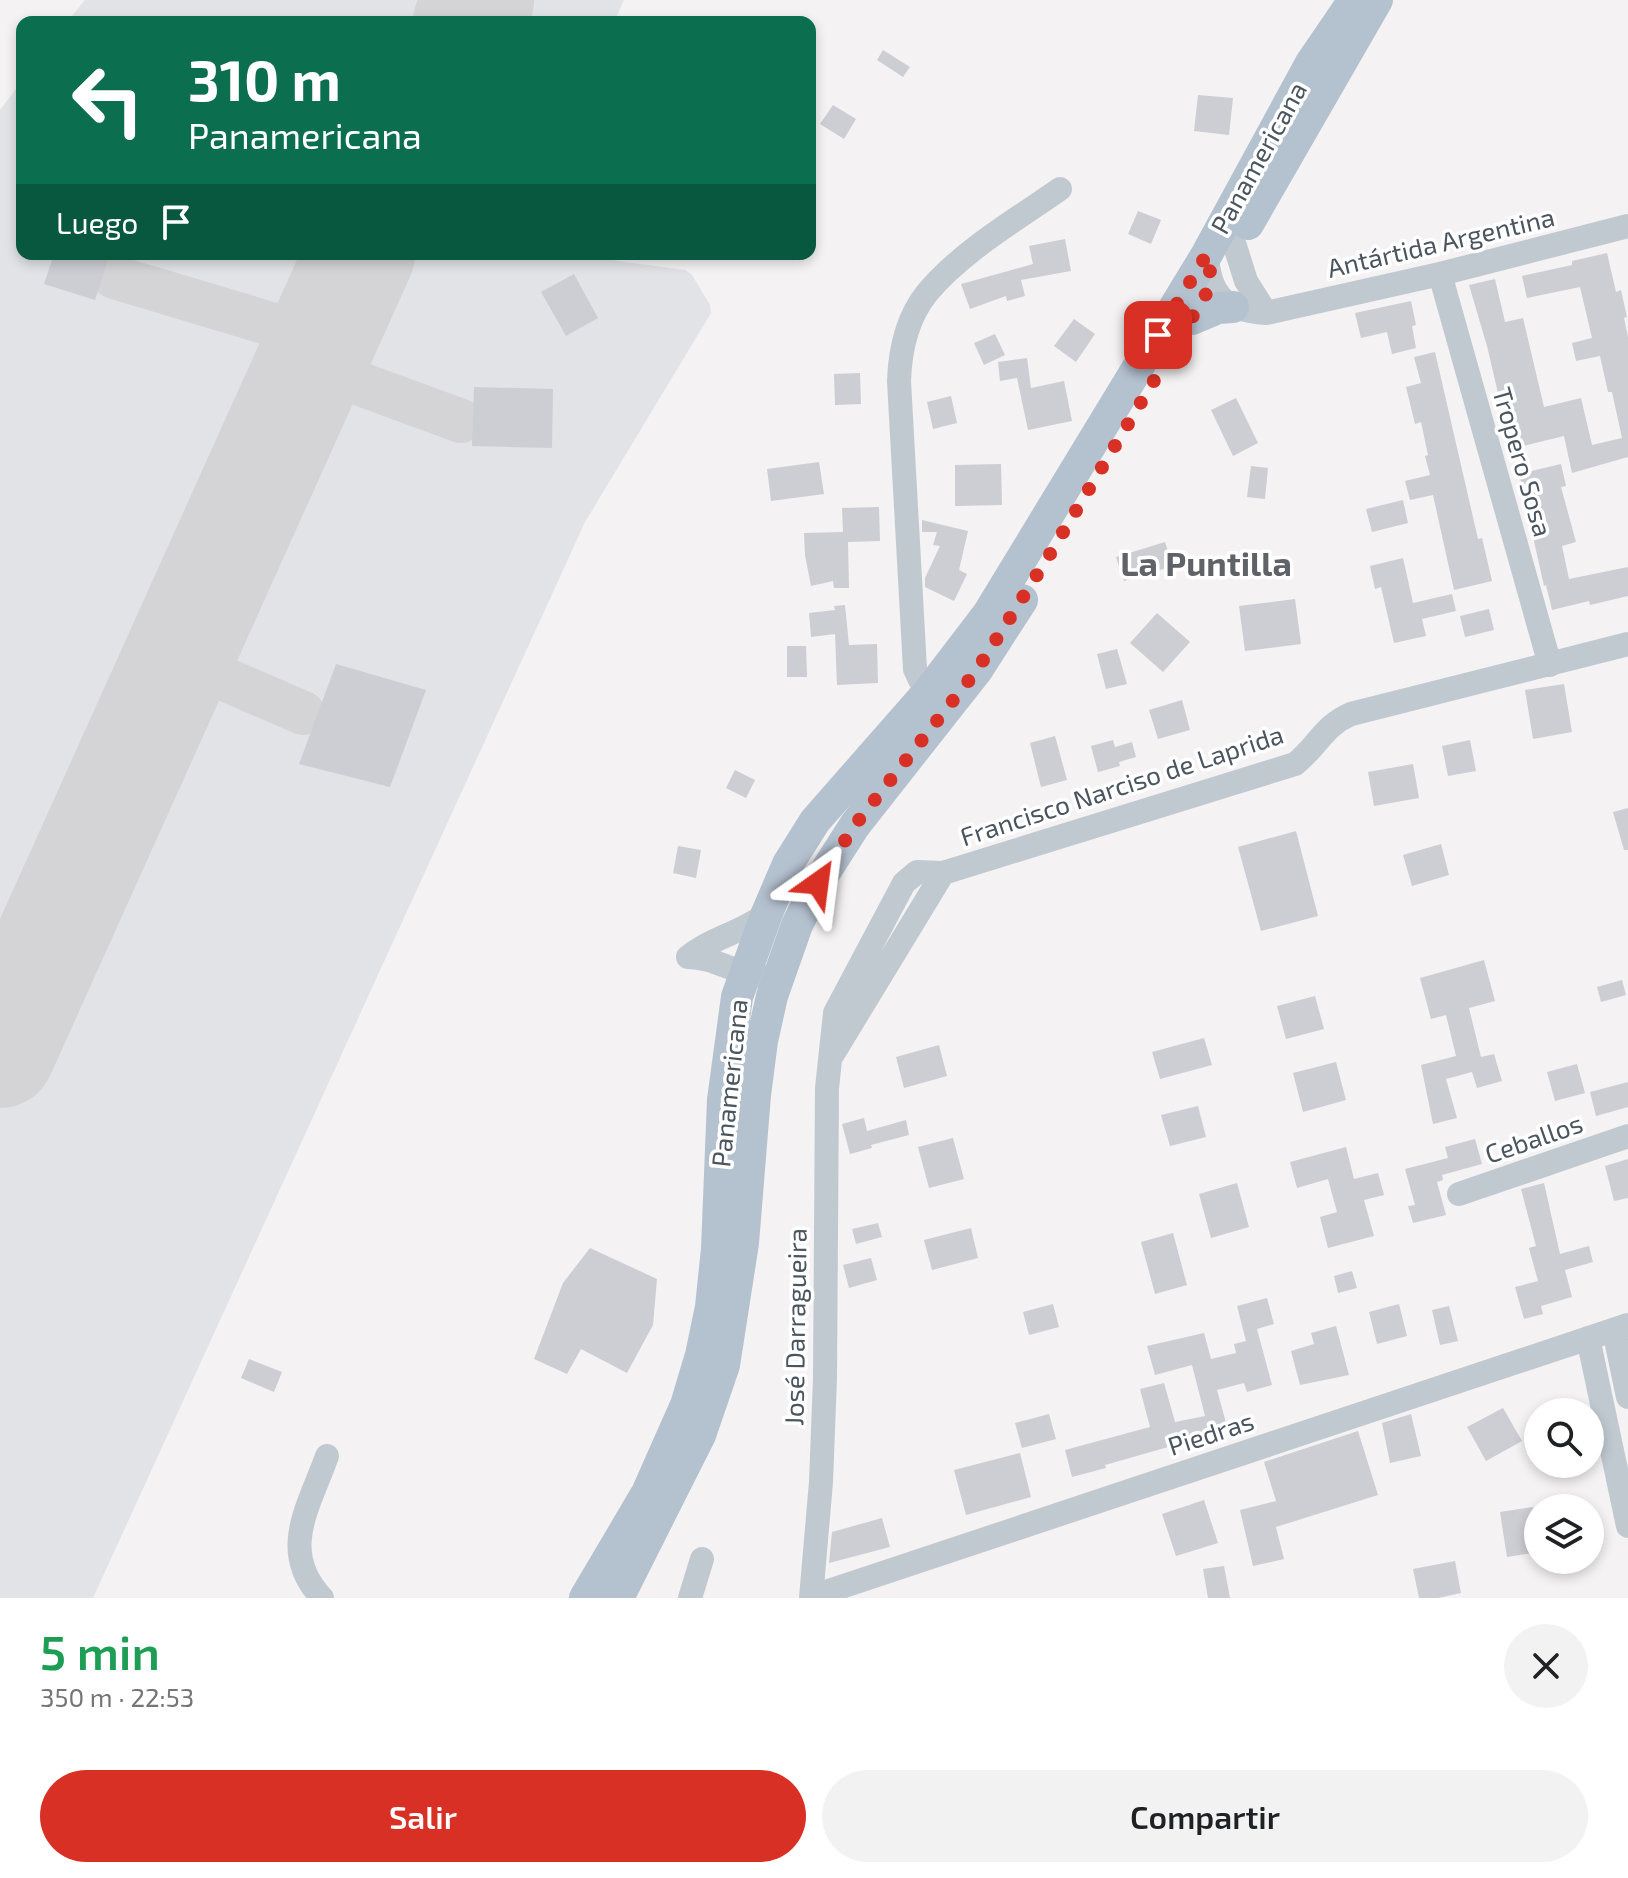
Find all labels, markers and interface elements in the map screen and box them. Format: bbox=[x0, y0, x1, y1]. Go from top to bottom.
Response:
text: 310 m bbox=[188, 45, 341, 112]
icon: left bbox=[56, 48, 160, 152]
street label: Panamericana bbox=[1203, 76, 1312, 239]
text: Panamericana bbox=[188, 113, 422, 156]
icon: arrive bbox=[154, 200, 198, 244]
street label: Antártida Argentina bbox=[1324, 200, 1557, 283]
text: Luego bbox=[56, 204, 138, 240]
pin bbox=[1124, 301, 1192, 369]
icon: arrive bbox=[1136, 313, 1180, 357]
street label: Tropero Sosa bbox=[1487, 383, 1560, 540]
district label: La Puntilla bbox=[1120, 542, 1292, 583]
street label: Francisco Narciso de Laprida bbox=[956, 718, 1287, 852]
position arrow bbox=[776, 841, 860, 925]
street label: Panamericana bbox=[704, 997, 753, 1168]
street label: Ceballos bbox=[1481, 1106, 1586, 1169]
street label: José Darragueira bbox=[777, 1228, 812, 1426]
map controls bbox=[1524, 1398, 1604, 1574]
button: search bbox=[1524, 1398, 1604, 1478]
street label: Piedras bbox=[1164, 1404, 1257, 1461]
button: layers bbox=[1524, 1494, 1604, 1574]
text: 5 min bbox=[40, 1622, 160, 1680]
button: close bbox=[1504, 1624, 1588, 1708]
text: 350 m · 22:53 bbox=[40, 1681, 194, 1712]
button: Salir bbox=[40, 1770, 806, 1862]
button: Compartir bbox=[822, 1770, 1588, 1862]

